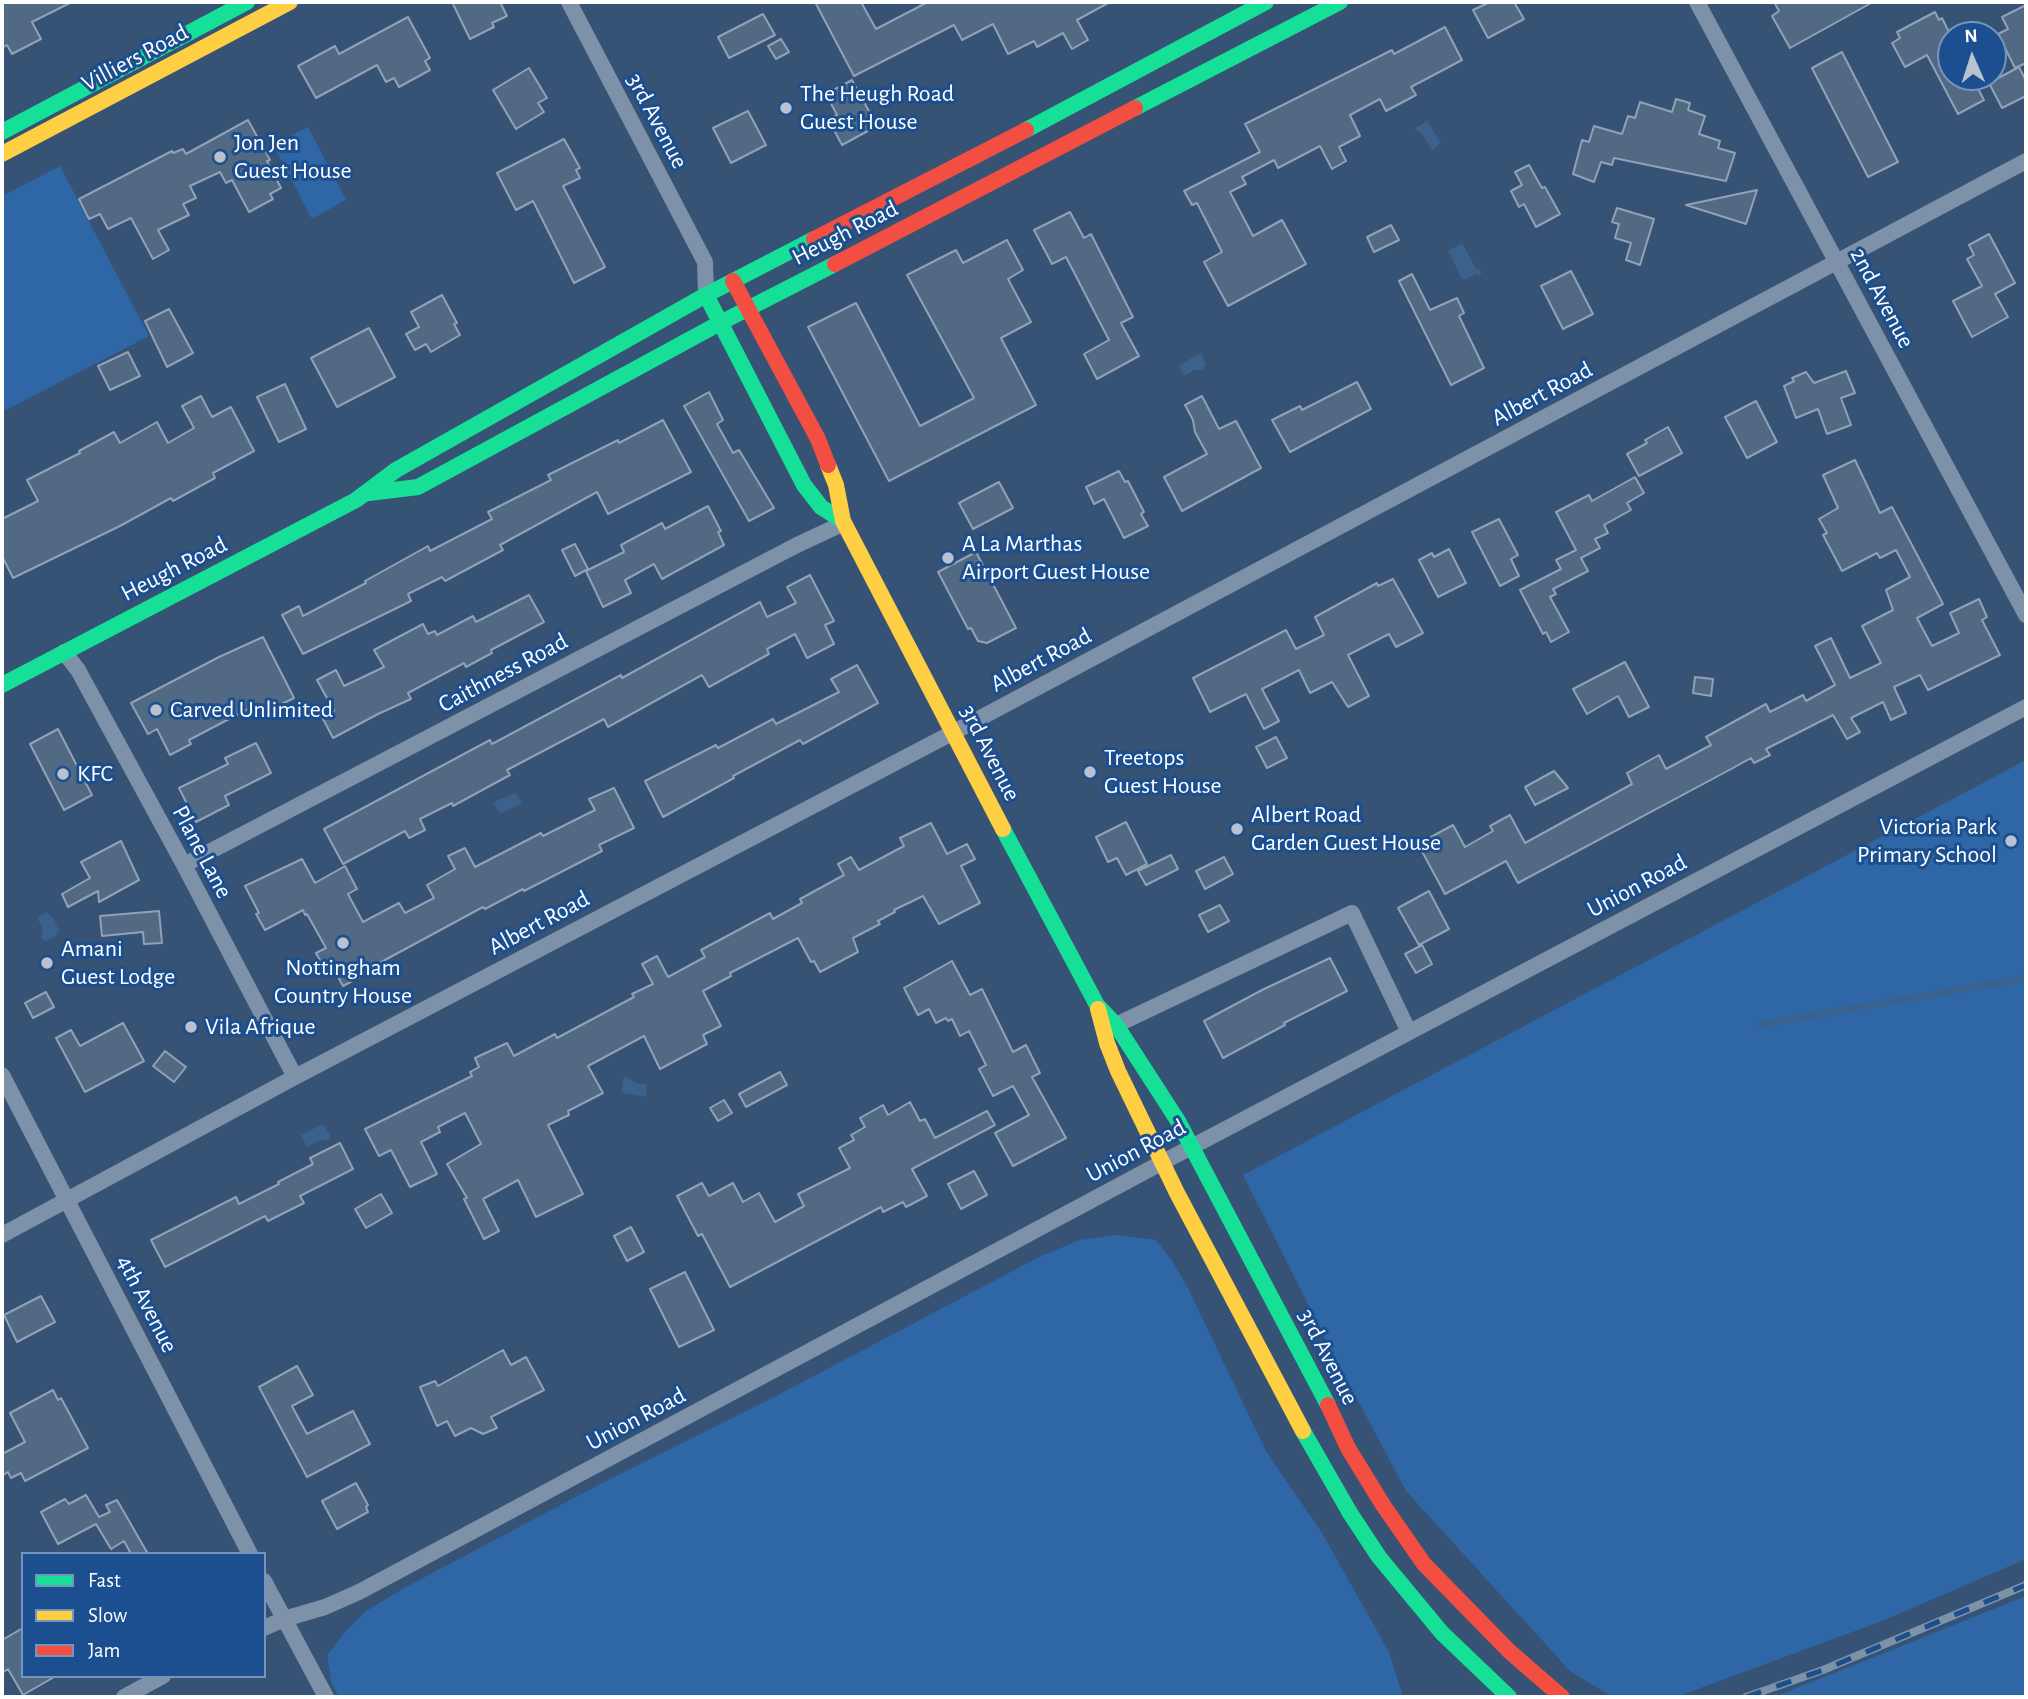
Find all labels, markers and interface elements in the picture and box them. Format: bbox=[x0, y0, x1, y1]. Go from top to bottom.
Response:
street label: Villiers Road bbox=[77, 18, 193, 98]
north arrow bbox=[1937, 21, 2007, 91]
text: N bbox=[1964, 27, 1978, 46]
street label: 3rd Avenue bbox=[620, 68, 694, 174]
place label: The Heugh Road Guest House bbox=[800, 80, 954, 136]
marker: The Heugh Road Guest House bbox=[778, 100, 794, 116]
place label: Jon Jen Guest House bbox=[234, 129, 352, 185]
marker: Jon Jen Guest House bbox=[212, 149, 228, 165]
street label: Heugh Road bbox=[787, 194, 903, 272]
street label: 2nd Avenue bbox=[1844, 243, 1920, 353]
street label: Albert Road bbox=[1487, 355, 1597, 433]
street label: Heugh Road bbox=[116, 530, 232, 608]
place label: A La Marthas Airport Guest House bbox=[962, 530, 1150, 586]
marker: A La Marthas Airport Guest House bbox=[940, 550, 956, 566]
street label: Albert Road bbox=[986, 621, 1096, 699]
street label: Caithness Road bbox=[433, 627, 573, 719]
place label: Carved Unlimited bbox=[170, 696, 333, 724]
street label: 3rd Avenue bbox=[954, 700, 1026, 806]
marker: Carved Unlimited bbox=[148, 702, 164, 718]
place label: Treetops Guest House bbox=[1104, 744, 1222, 800]
place label: KFC bbox=[77, 760, 113, 788]
marker: Treetops Guest House bbox=[1082, 764, 1098, 780]
marker: KFC bbox=[55, 766, 71, 782]
street label: Plane Lane bbox=[166, 801, 238, 903]
place label: Albert Road Garden Guest House bbox=[1251, 801, 1441, 857]
place label: Victoria Park Primary School bbox=[1857, 813, 1997, 869]
marker: Albert Road Garden Guest House bbox=[1229, 821, 1245, 837]
marker: Victoria Park Primary School bbox=[2003, 833, 2019, 849]
street label: Union Road bbox=[1582, 848, 1692, 924]
street label: Albert Road bbox=[484, 884, 594, 962]
place label: Amani Guest Lodge bbox=[61, 935, 175, 991]
marker: Nottingham Country House bbox=[335, 935, 351, 951]
place label: Nottingham Country House bbox=[274, 954, 412, 1010]
marker: Amani Guest Lodge bbox=[39, 955, 55, 971]
place label: Vila Afrique bbox=[205, 1013, 316, 1041]
marker: Vila Afrique bbox=[183, 1019, 199, 1035]
street label: Union Road bbox=[1081, 1113, 1191, 1189]
street label: 4th Avenue bbox=[110, 1250, 184, 1358]
street label: 3rd Avenue bbox=[1292, 1304, 1364, 1410]
street label: Union Road bbox=[581, 1381, 691, 1457]
legend bbox=[21, 1552, 266, 1678]
text: Fast bbox=[88, 1570, 121, 1591]
text: Slow bbox=[88, 1605, 127, 1626]
text: Jam bbox=[88, 1640, 120, 1661]

